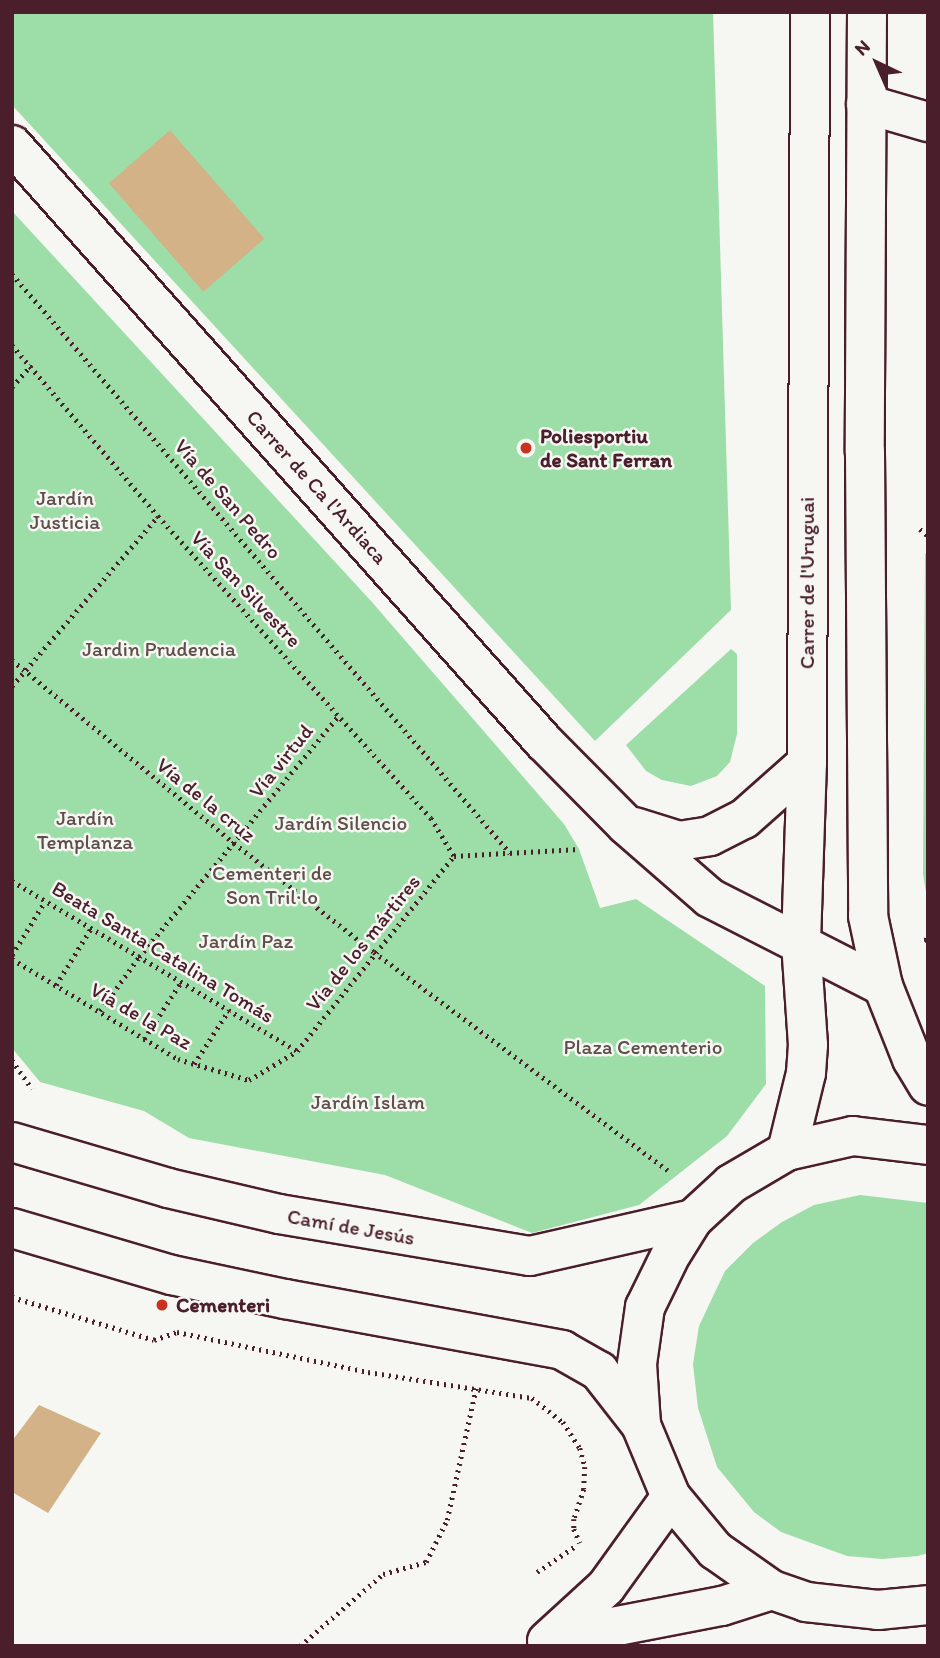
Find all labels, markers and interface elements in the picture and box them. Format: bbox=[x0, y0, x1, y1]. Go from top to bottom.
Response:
north arrow bbox=[842, 28, 912, 98]
text: N bbox=[849, 35, 875, 60]
street label: Carrer de Ca l'Ardiaca bbox=[241, 405, 393, 569]
place label: Poliesportiu de Sant Ferran bbox=[540, 423, 672, 473]
street label: Vía de San Pedro bbox=[169, 434, 287, 564]
marker: Poliesportiu de Sant Ferran bbox=[518, 440, 534, 456]
park label: Jardín Justicia bbox=[30, 485, 100, 535]
street label: Carrer de l'Uruguai bbox=[794, 497, 820, 669]
street label: Vía San Silvestre bbox=[185, 525, 307, 653]
park label: Jardin Prudencia bbox=[82, 636, 236, 662]
street label: Vía virtud bbox=[244, 719, 318, 803]
street label: Vía de la cruz bbox=[151, 752, 261, 848]
park label: Jardín Templanza bbox=[37, 805, 133, 855]
park label: Jardín Silencio bbox=[275, 810, 407, 836]
park label: Cementeri de Son Tril·lo bbox=[212, 860, 332, 910]
street label: Vía de los mártires bbox=[300, 870, 426, 1016]
street label: Beata Santa Catalina Tomás bbox=[47, 876, 279, 1028]
park label: Jardín Paz bbox=[199, 928, 293, 954]
street label: Vía de la Paz bbox=[86, 977, 196, 1055]
park label: Plaza Cementerio bbox=[564, 1034, 722, 1060]
park label: Jardín Islam bbox=[311, 1089, 425, 1115]
street label: Camí de Jesús bbox=[285, 1203, 417, 1251]
place label: Cementeri bbox=[176, 1292, 270, 1318]
marker: Cementeri bbox=[154, 1297, 170, 1313]

